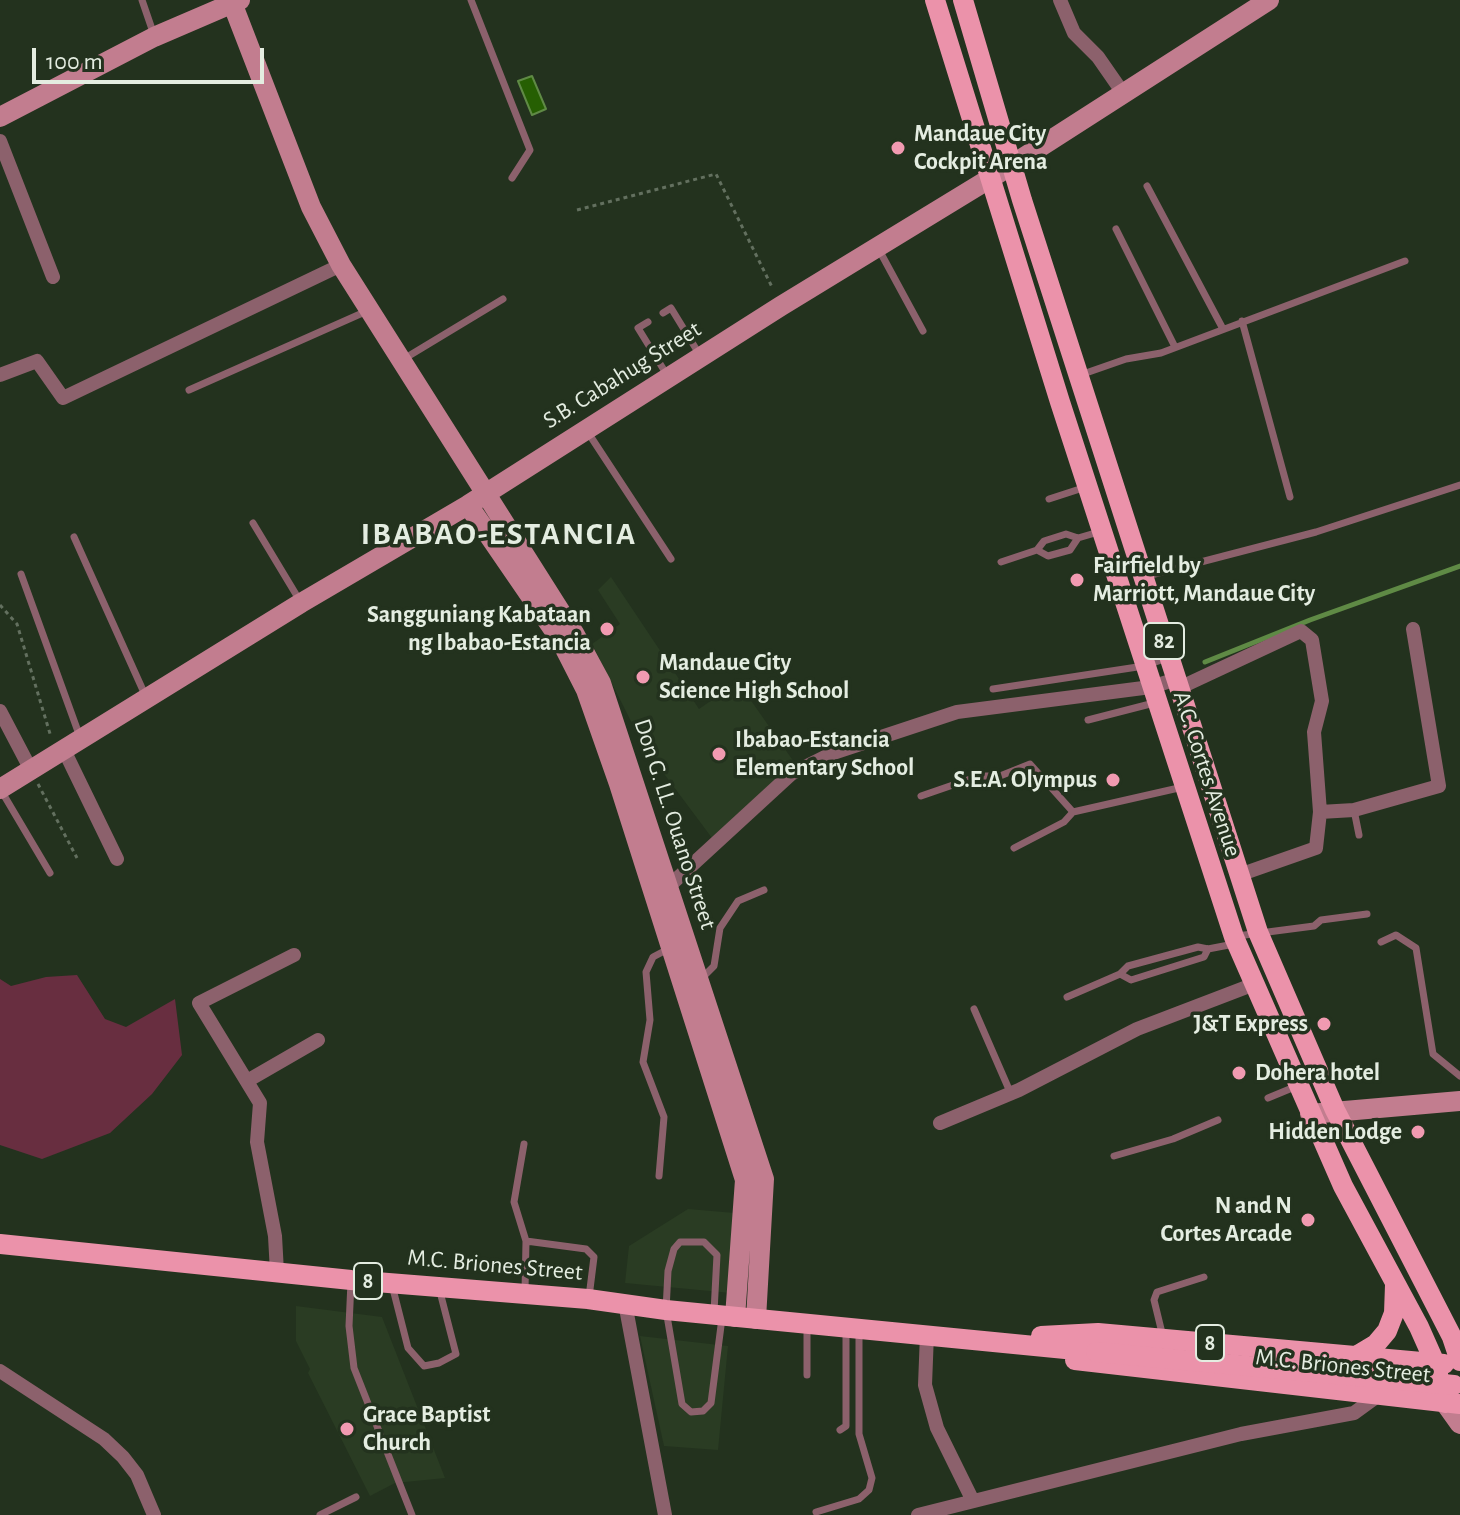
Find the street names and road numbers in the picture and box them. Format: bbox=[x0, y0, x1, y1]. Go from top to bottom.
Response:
street label: S.B. Cabahug Street bbox=[538, 315, 706, 435]
road number: 82 bbox=[1144, 623, 1184, 659]
street label: A.C. Cortes Avenue bbox=[1167, 687, 1247, 861]
street label: Don G. LL. Ouano Street bbox=[627, 715, 723, 933]
street label: M.C. Briones Street bbox=[406, 1243, 584, 1287]
road number: 8 bbox=[354, 1263, 382, 1299]
road number: 8 bbox=[1196, 1325, 1224, 1361]
street label: M.C. Briones Street bbox=[1254, 1342, 1432, 1390]

